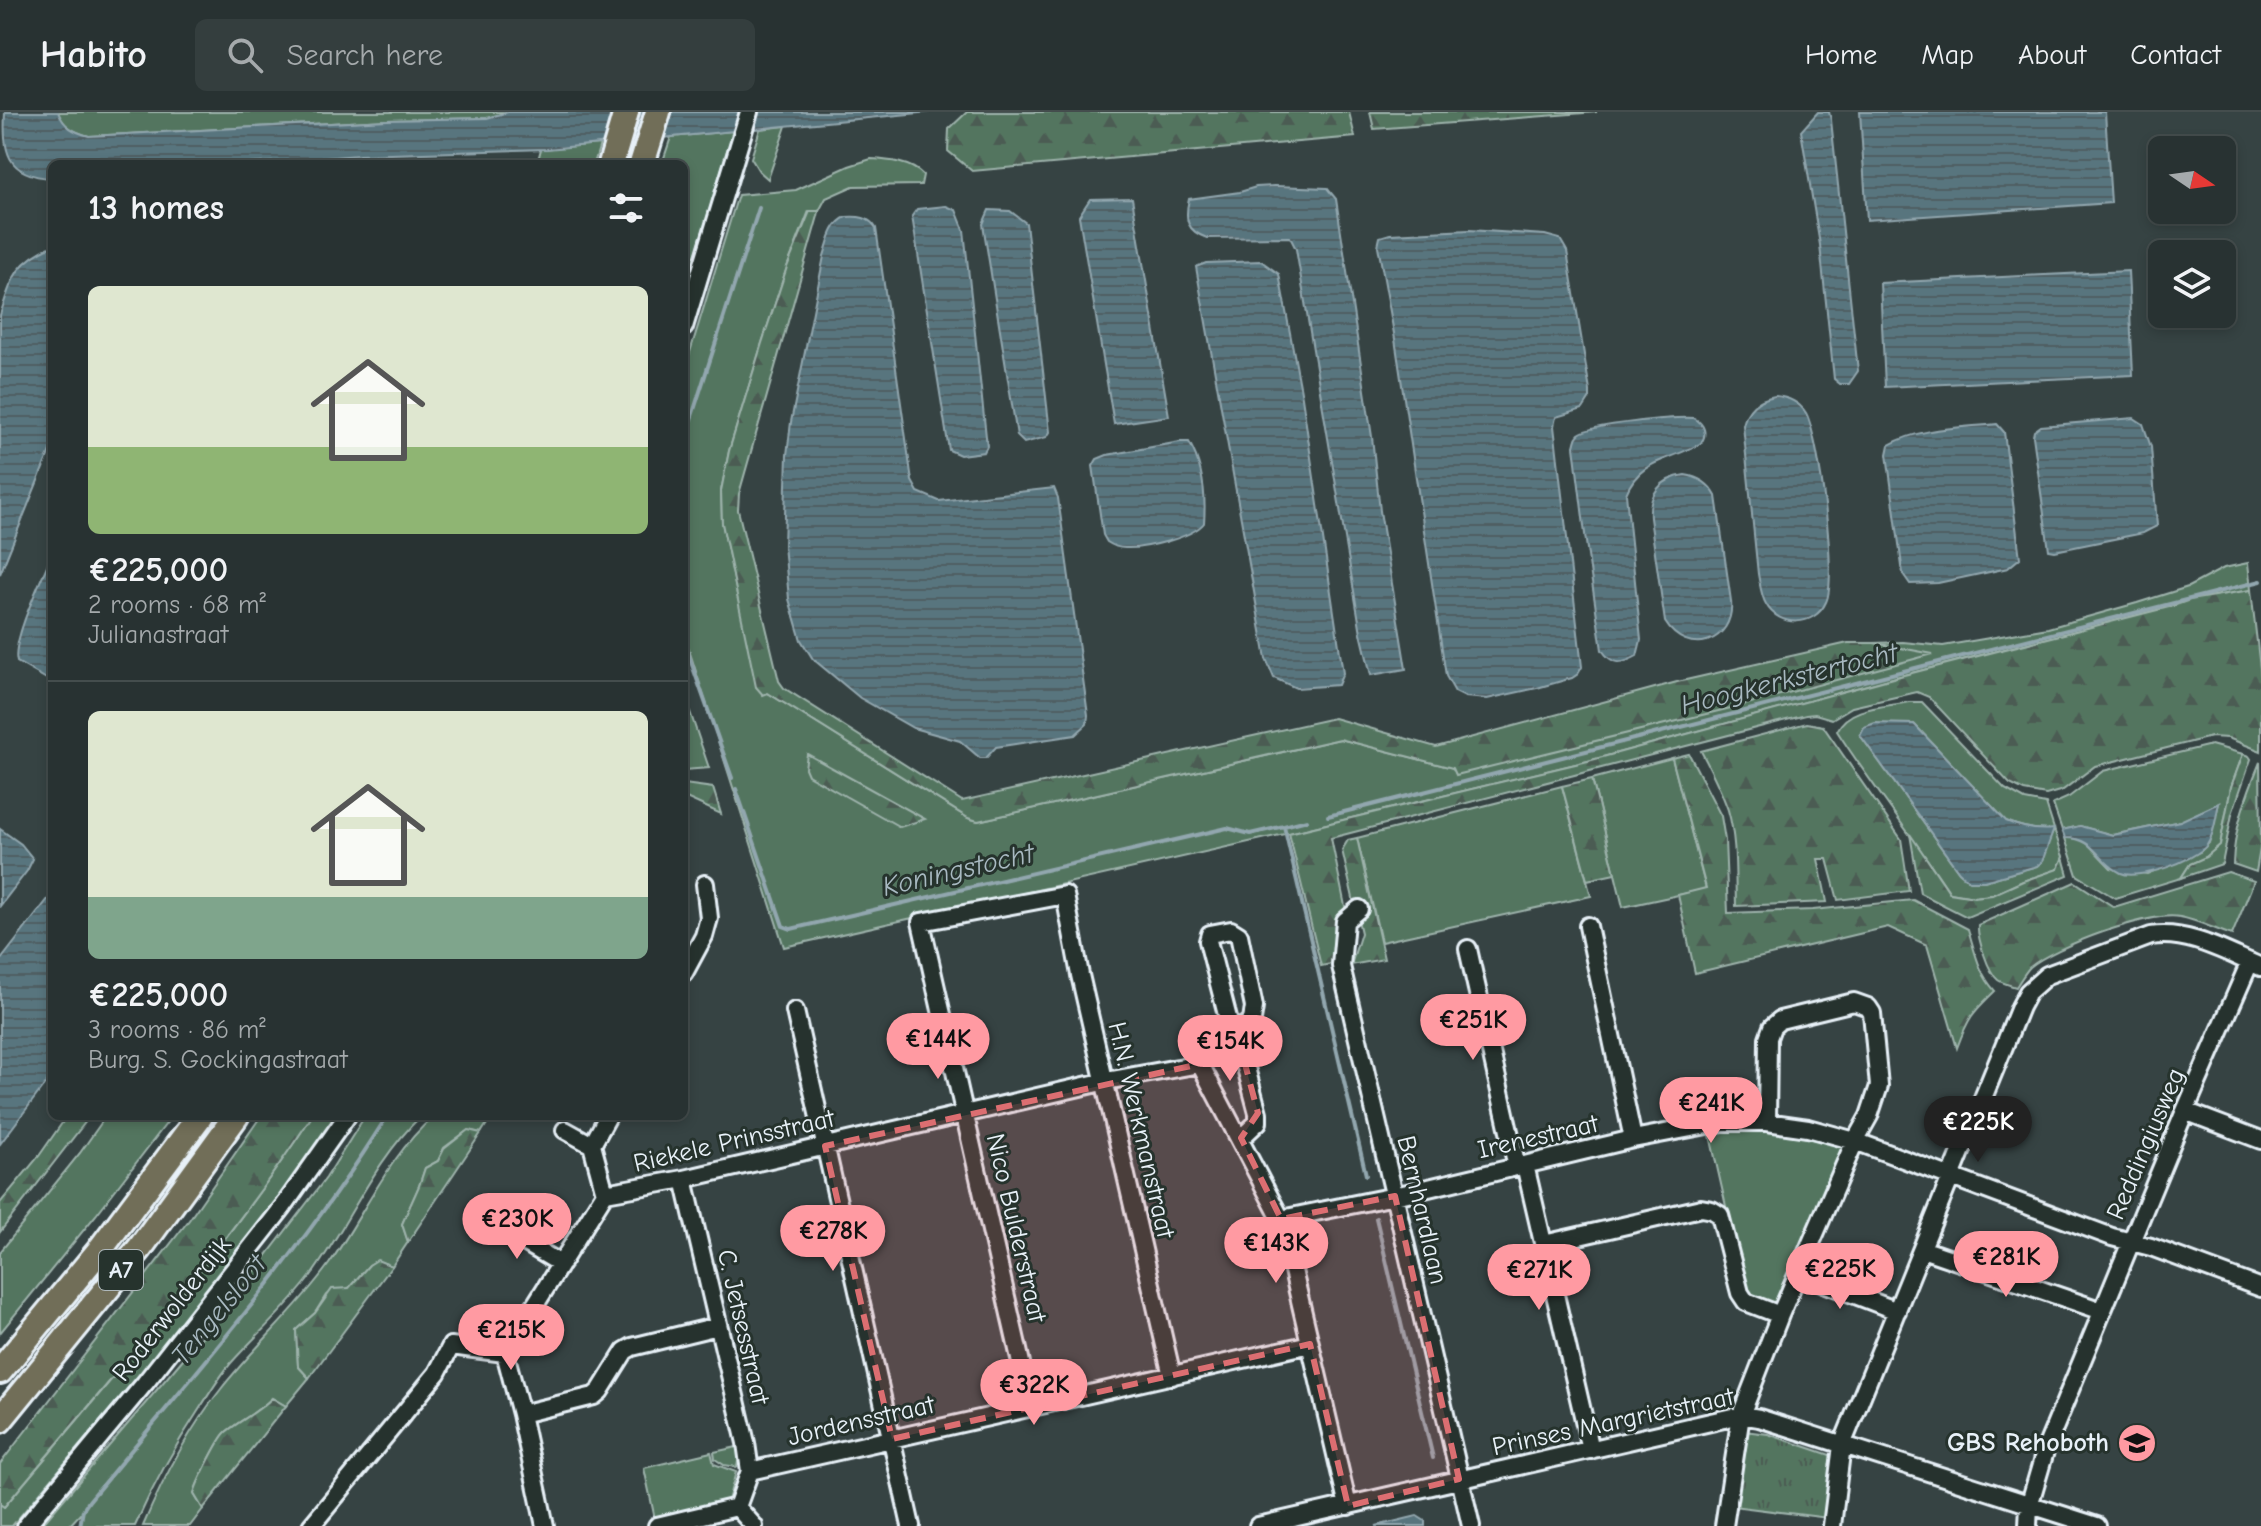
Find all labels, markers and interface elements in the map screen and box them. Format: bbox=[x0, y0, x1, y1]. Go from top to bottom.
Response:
search box bbox=[195, 19, 755, 91]
text: Habito bbox=[40, 33, 147, 77]
icon: search bbox=[223, 33, 267, 77]
text: Search here bbox=[287, 38, 443, 73]
text: Home bbox=[1805, 39, 1877, 71]
text: Map bbox=[1921, 39, 1974, 71]
text: About bbox=[2018, 39, 2086, 71]
text: Contact bbox=[2130, 39, 2221, 71]
north arrow bbox=[2148, 136, 2236, 224]
map controls bbox=[2148, 136, 2236, 328]
icon: filters bbox=[604, 186, 648, 230]
text: 13 homes bbox=[88, 188, 224, 228]
button: layers bbox=[2148, 240, 2236, 328]
icon: home bbox=[296, 338, 440, 482]
text: €225,000 bbox=[88, 550, 228, 590]
text: 2 rooms · 68 m² bbox=[88, 590, 266, 620]
text: Julianastraat bbox=[88, 620, 228, 650]
water label: Hoogkerkstertocht bbox=[1677, 636, 1903, 721]
icon: home bbox=[296, 763, 440, 907]
water label: Koningstocht bbox=[879, 837, 1039, 903]
text: €225,000 bbox=[88, 975, 228, 1015]
pin: €251K bbox=[1417, 994, 1529, 1062]
text: €251K bbox=[1438, 1005, 1508, 1035]
pin: €144K bbox=[882, 1013, 994, 1081]
text: 3 rooms · 86 m² bbox=[88, 1015, 266, 1045]
pin: €154K bbox=[1174, 1015, 1286, 1083]
street label: H.N. Werkmanstraat bbox=[1102, 1019, 1181, 1243]
text: €144K bbox=[905, 1024, 971, 1054]
text: €154K bbox=[1196, 1026, 1264, 1056]
text: Burg. S. Gockingastraat bbox=[88, 1045, 348, 1075]
street label: Reddingiusweg bbox=[2101, 1064, 2191, 1224]
pin: €241K bbox=[1655, 1077, 1767, 1145]
text: €241K bbox=[1677, 1088, 1745, 1118]
pin: €225K bbox=[1922, 1096, 2034, 1164]
street label: Riekele Prinsstraat bbox=[631, 1103, 839, 1179]
text: €225K bbox=[1942, 1107, 2014, 1137]
street label: Irenestraat bbox=[1475, 1108, 1603, 1165]
street label: Nico Bulderstraat bbox=[980, 1131, 1053, 1327]
street label: Bernhardlaan bbox=[1390, 1133, 1454, 1287]
pin: €230K bbox=[461, 1193, 573, 1261]
text: €230K bbox=[480, 1204, 554, 1234]
pin: €278K bbox=[777, 1205, 889, 1273]
text: €278K bbox=[798, 1216, 868, 1246]
pin: €143K bbox=[1220, 1217, 1332, 1285]
text: €143K bbox=[1242, 1228, 1310, 1258]
street label: Roderwolderdijk bbox=[106, 1230, 238, 1387]
pin: €281K bbox=[1950, 1231, 2062, 1299]
text: €281K bbox=[1971, 1242, 2041, 1272]
pin: €225K bbox=[1784, 1243, 1896, 1311]
pin: €271K bbox=[1483, 1244, 1595, 1312]
water label: Tengelsloot bbox=[165, 1247, 275, 1372]
street label: C. Jetsesstraat bbox=[711, 1247, 776, 1409]
road number: A7 bbox=[99, 1250, 143, 1290]
text: €225K bbox=[1804, 1254, 1876, 1284]
text: €271K bbox=[1505, 1255, 1573, 1285]
pin: €215K bbox=[455, 1304, 567, 1372]
text: €215K bbox=[476, 1315, 546, 1345]
pin: €322K bbox=[978, 1359, 1090, 1427]
text: €322K bbox=[998, 1370, 1070, 1400]
street label: Prinses Margrietstraat bbox=[1490, 1381, 1738, 1462]
street label: Jordensstraat bbox=[785, 1389, 939, 1452]
school or university icon: GBS Rehoboth bbox=[2116, 1422, 2158, 1464]
place label: GBS Rehoboth bbox=[1947, 1428, 2109, 1458]

